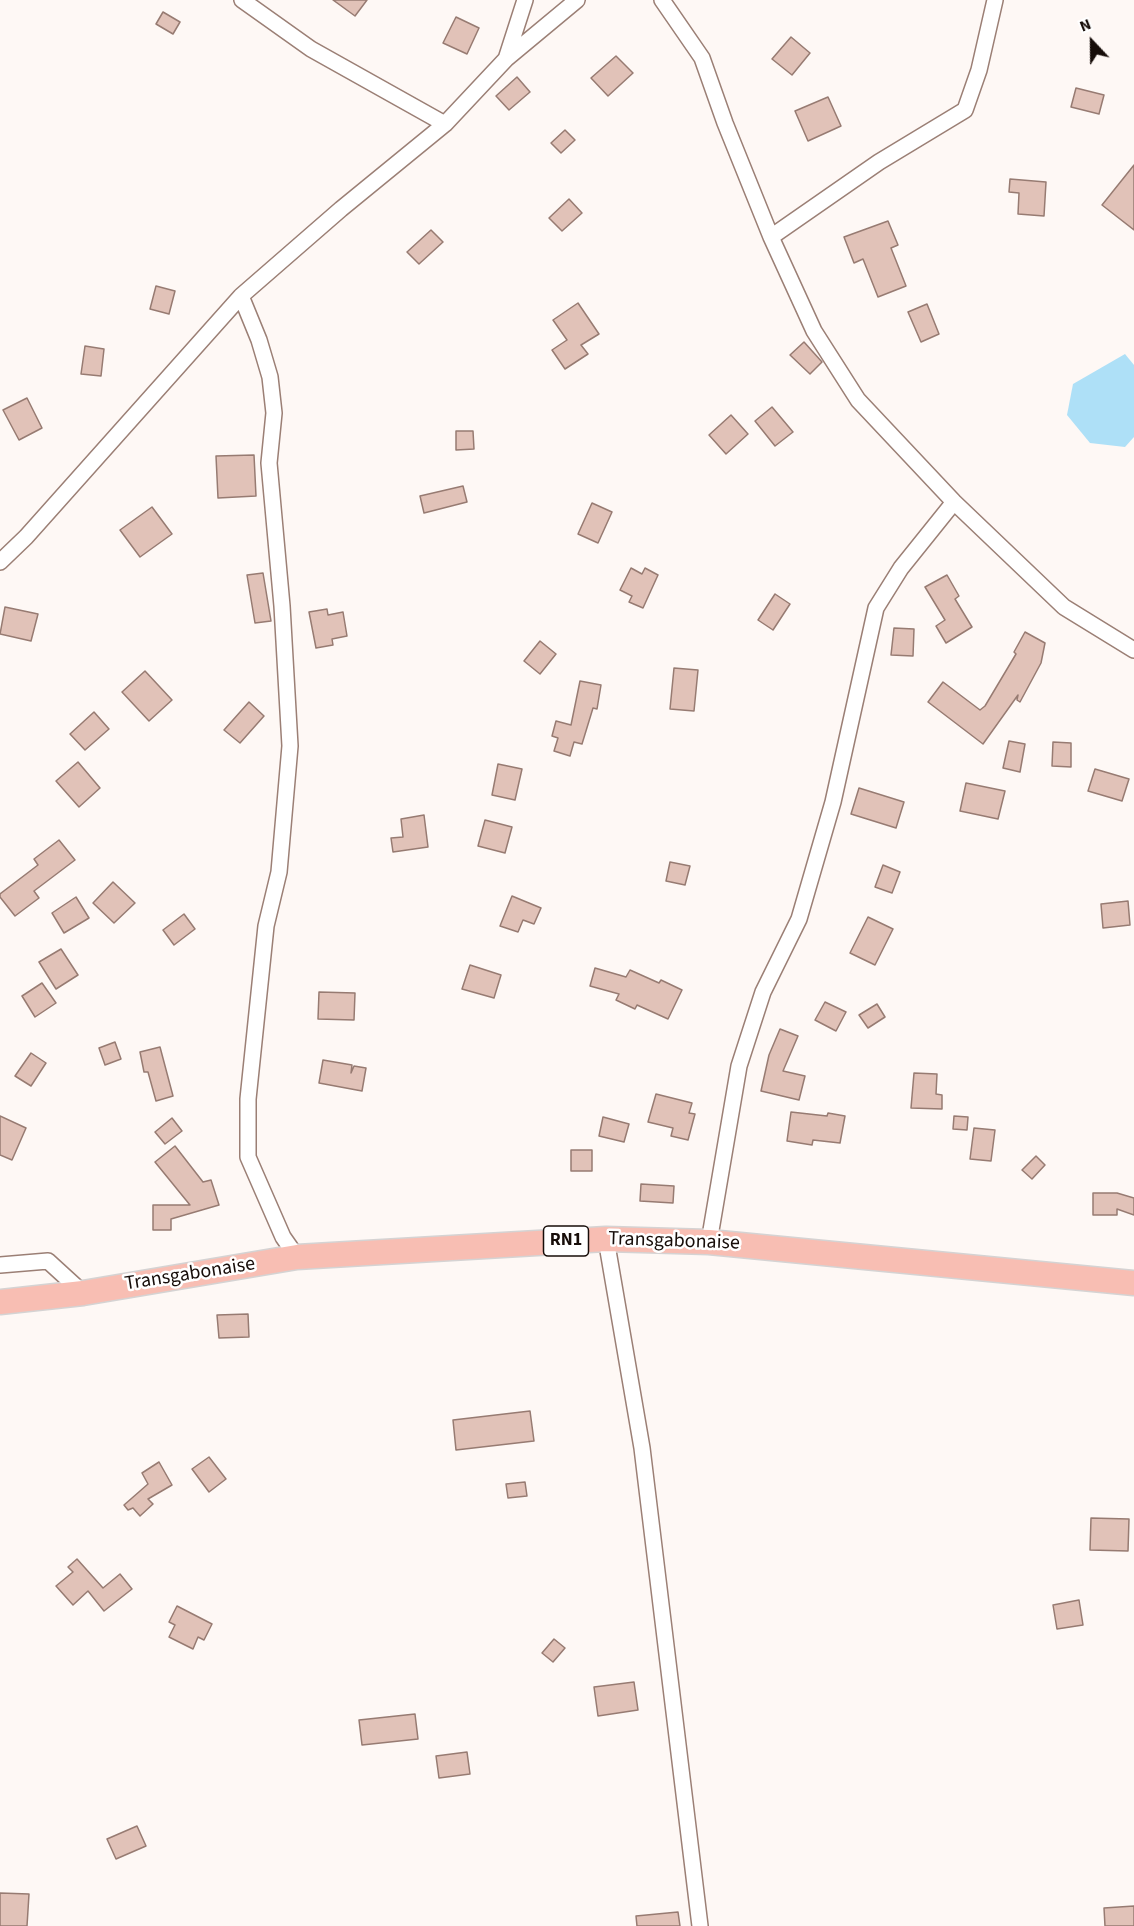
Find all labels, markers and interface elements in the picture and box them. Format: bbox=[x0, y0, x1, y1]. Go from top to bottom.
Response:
north arrow bbox=[1062, 12, 1122, 72]
text: N bbox=[1076, 13, 1094, 38]
road number: RN1 bbox=[544, 1226, 588, 1256]
street label: Transgabonaise bbox=[608, 1228, 740, 1256]
street label: Transgabonaise bbox=[123, 1253, 257, 1297]

